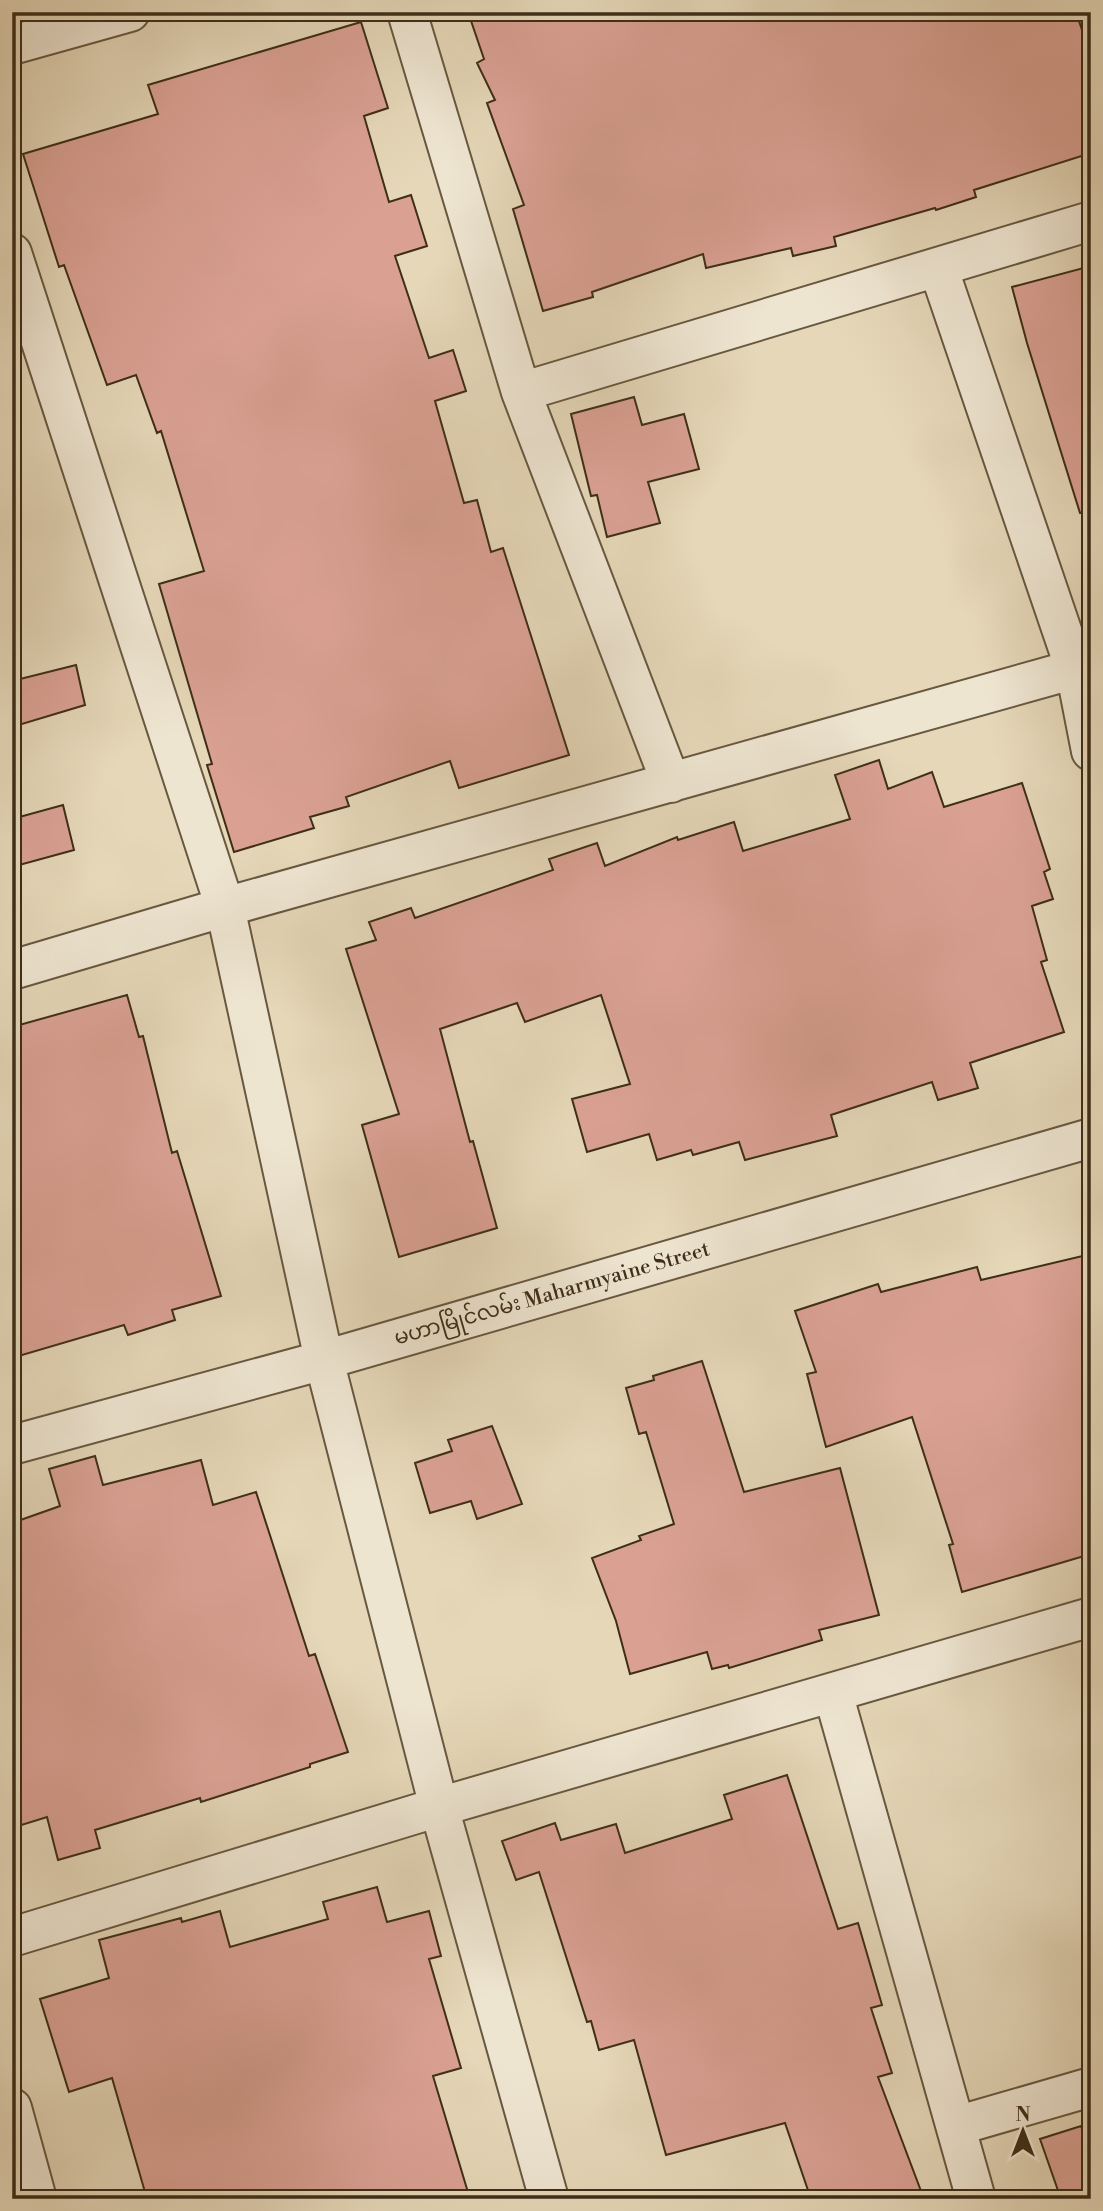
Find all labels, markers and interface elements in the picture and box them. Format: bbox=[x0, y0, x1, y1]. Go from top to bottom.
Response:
street label: မဟာမြိုင်လမ်း Maharmyaine Street bbox=[390, 1232, 714, 1354]
north arrow bbox=[988, 2096, 1058, 2166]
text: N bbox=[1015, 2103, 1031, 2127]

